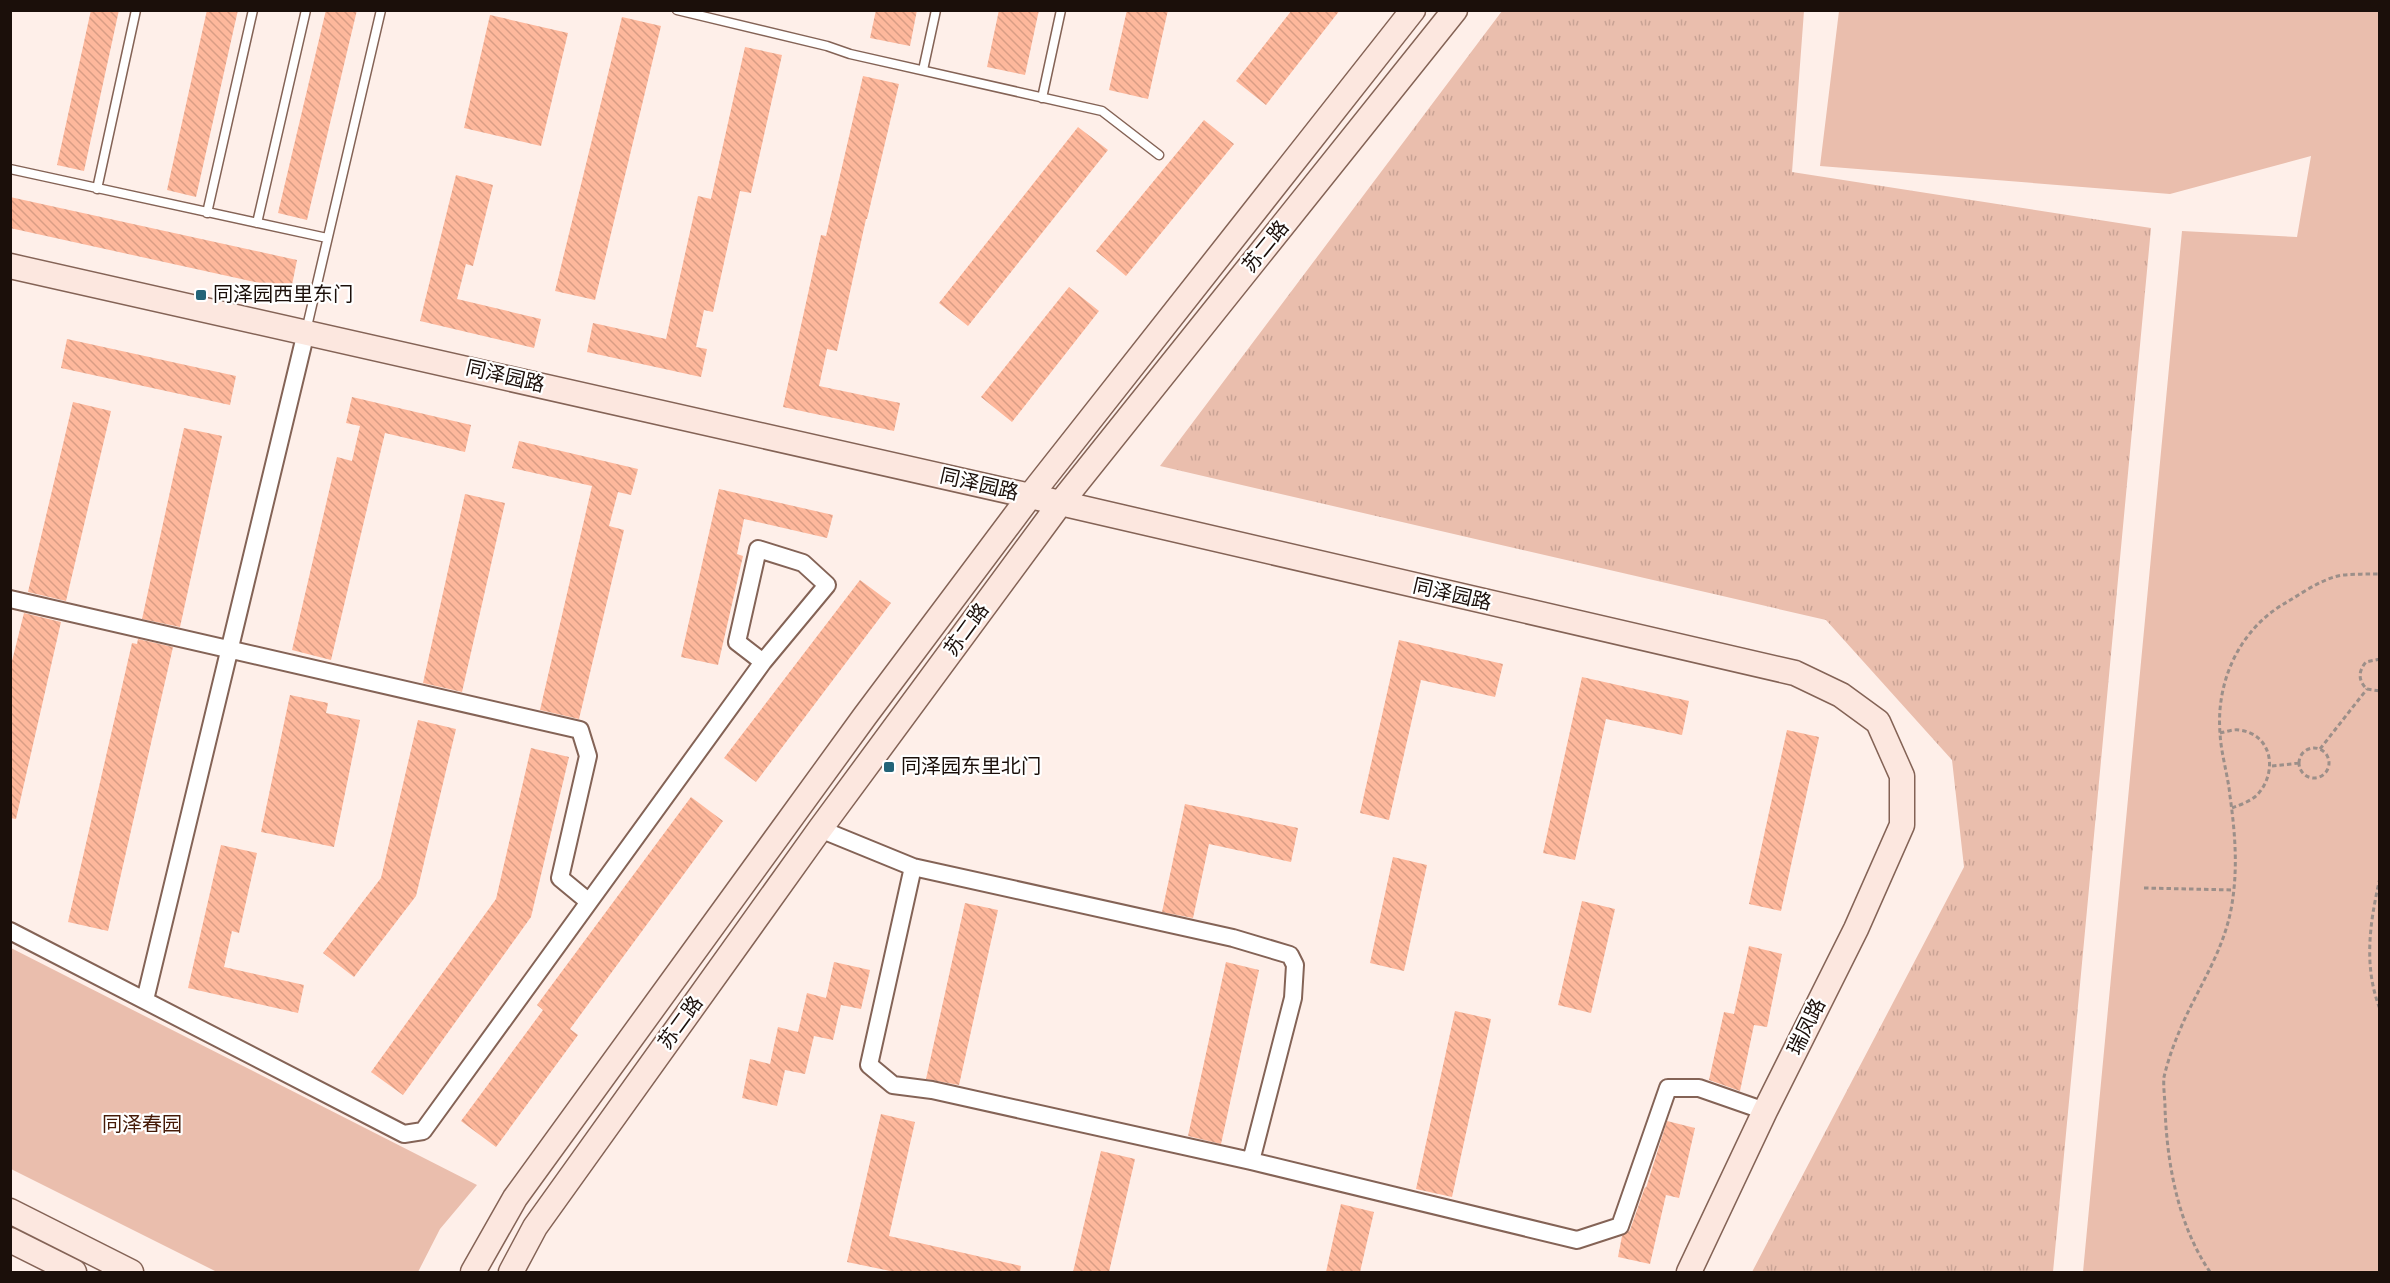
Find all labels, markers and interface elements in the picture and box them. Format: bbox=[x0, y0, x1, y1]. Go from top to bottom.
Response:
street label: 苏二路 bbox=[1238, 216, 1294, 278]
place label: 同泽园西里东门 bbox=[213, 283, 353, 307]
marker: 同泽园西里东门 bbox=[194, 288, 208, 302]
street label: 同泽园路 bbox=[463, 356, 547, 398]
street label: 同泽园路 bbox=[937, 464, 1021, 506]
street label: 同泽园路 bbox=[1410, 574, 1494, 616]
street label: 苏二路 bbox=[940, 599, 994, 661]
place label: 同泽园东里北门 bbox=[901, 755, 1041, 779]
marker: 同泽园东里北门 bbox=[882, 760, 896, 774]
street label: 苏二路 bbox=[654, 992, 708, 1054]
street label: 瑞凤路 bbox=[1783, 995, 1831, 1059]
park label: 同泽春园 bbox=[102, 1113, 182, 1137]

